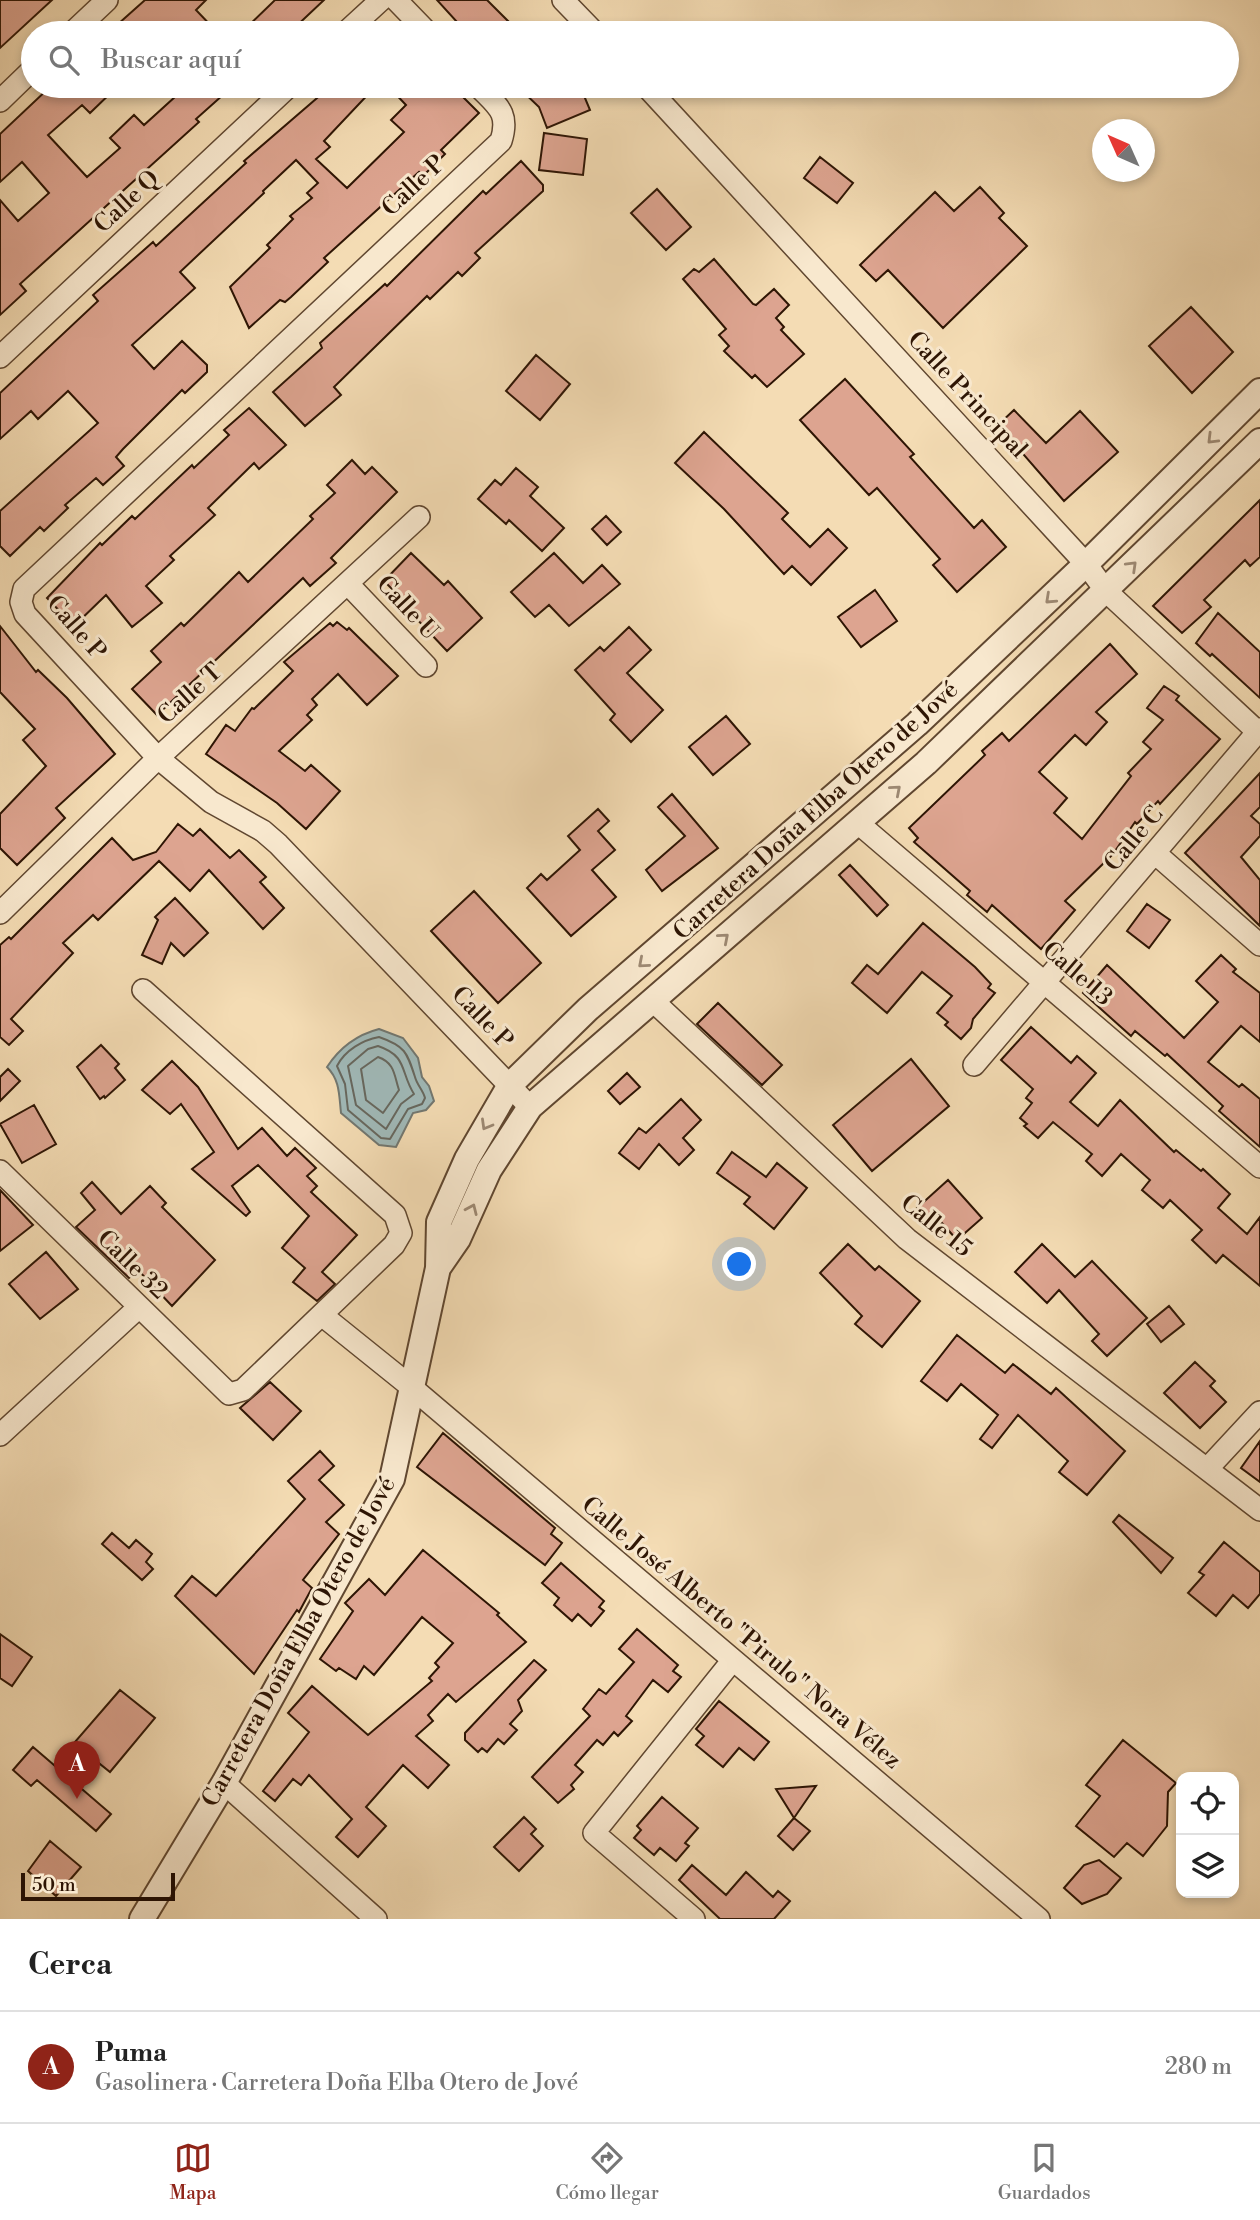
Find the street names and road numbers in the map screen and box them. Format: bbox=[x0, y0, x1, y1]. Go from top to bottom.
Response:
street label: Calle P bbox=[376, 149, 452, 223]
street label: Calle Q bbox=[88, 164, 166, 240]
street label: Calle Principal bbox=[901, 325, 1033, 465]
street label: Calle U bbox=[370, 569, 445, 647]
street label: Calle P bbox=[40, 589, 112, 667]
street label: Calle T bbox=[151, 657, 229, 731]
street label: Carretera Doña Elba Otero de Jové bbox=[667, 675, 965, 947]
street label: Calle C bbox=[1098, 800, 1170, 878]
street label: Calle 13 bbox=[1036, 935, 1118, 1013]
street label: Calle P bbox=[445, 980, 519, 1056]
street label: Calle 15 bbox=[894, 1188, 978, 1264]
street label: Calle 32 bbox=[90, 1224, 174, 1306]
street label: Carretera Doña Elba Otero de Jové bbox=[195, 1472, 403, 1812]
street label: Calle José Alberto "Pirulo" Nora Vélez bbox=[575, 1490, 907, 1776]

